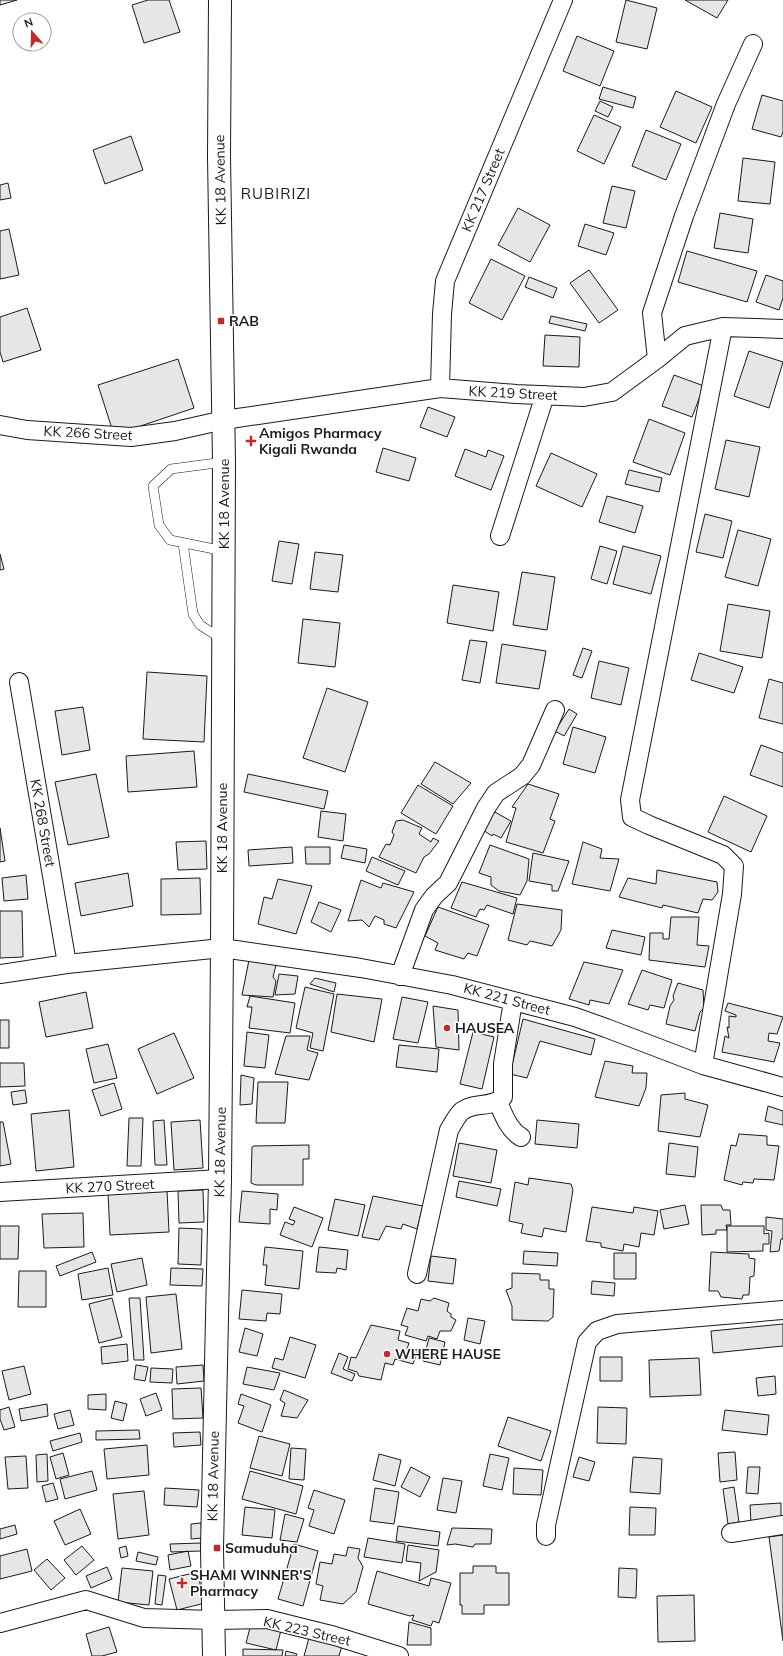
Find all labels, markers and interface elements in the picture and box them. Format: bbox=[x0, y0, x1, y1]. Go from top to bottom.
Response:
north arrow bbox=[12, 12, 52, 52]
text: N bbox=[22, 15, 35, 31]
street label: KK 18 Avenue bbox=[210, 135, 230, 225]
street label: KK 217 Street bbox=[457, 145, 509, 234]
district label: RUBIRIZI bbox=[241, 184, 311, 203]
place label: RAB bbox=[229, 312, 259, 330]
marker: RAB bbox=[216, 316, 226, 326]
street label: KK 219 Street bbox=[468, 382, 558, 404]
street label: KK 266 Street bbox=[43, 422, 133, 444]
place label: Amigos Pharmacy Kigali Rwanda bbox=[259, 424, 382, 458]
marker: Amigos Pharmacy Kigali Rwanda bbox=[246, 436, 256, 446]
street label: KK 18 Avenue bbox=[215, 459, 233, 549]
street label: KK 268 Street bbox=[26, 778, 60, 868]
street label: KK 18 Avenue bbox=[213, 783, 231, 873]
street label: KK 221 Street bbox=[462, 979, 552, 1019]
place label: HAUSEA bbox=[455, 1019, 515, 1037]
marker: HAUSEA bbox=[442, 1023, 452, 1033]
street label: KK 18 Avenue bbox=[210, 1107, 230, 1197]
street label: KK 270 Street bbox=[65, 1175, 155, 1197]
place label: WHERE HAUSE bbox=[395, 1345, 501, 1363]
marker: WHERE HAUSE bbox=[382, 1349, 392, 1359]
street label: KK 18 Avenue bbox=[203, 1431, 223, 1521]
place label: Samuduha bbox=[225, 1539, 298, 1557]
marker: Samuduha bbox=[212, 1543, 222, 1553]
place label: SHAMI WINNER'S Pharmacy bbox=[190, 1566, 312, 1600]
marker: SHAMI WINNER'S Pharmacy bbox=[177, 1578, 187, 1588]
street label: KK 223 Street bbox=[262, 1612, 352, 1650]

